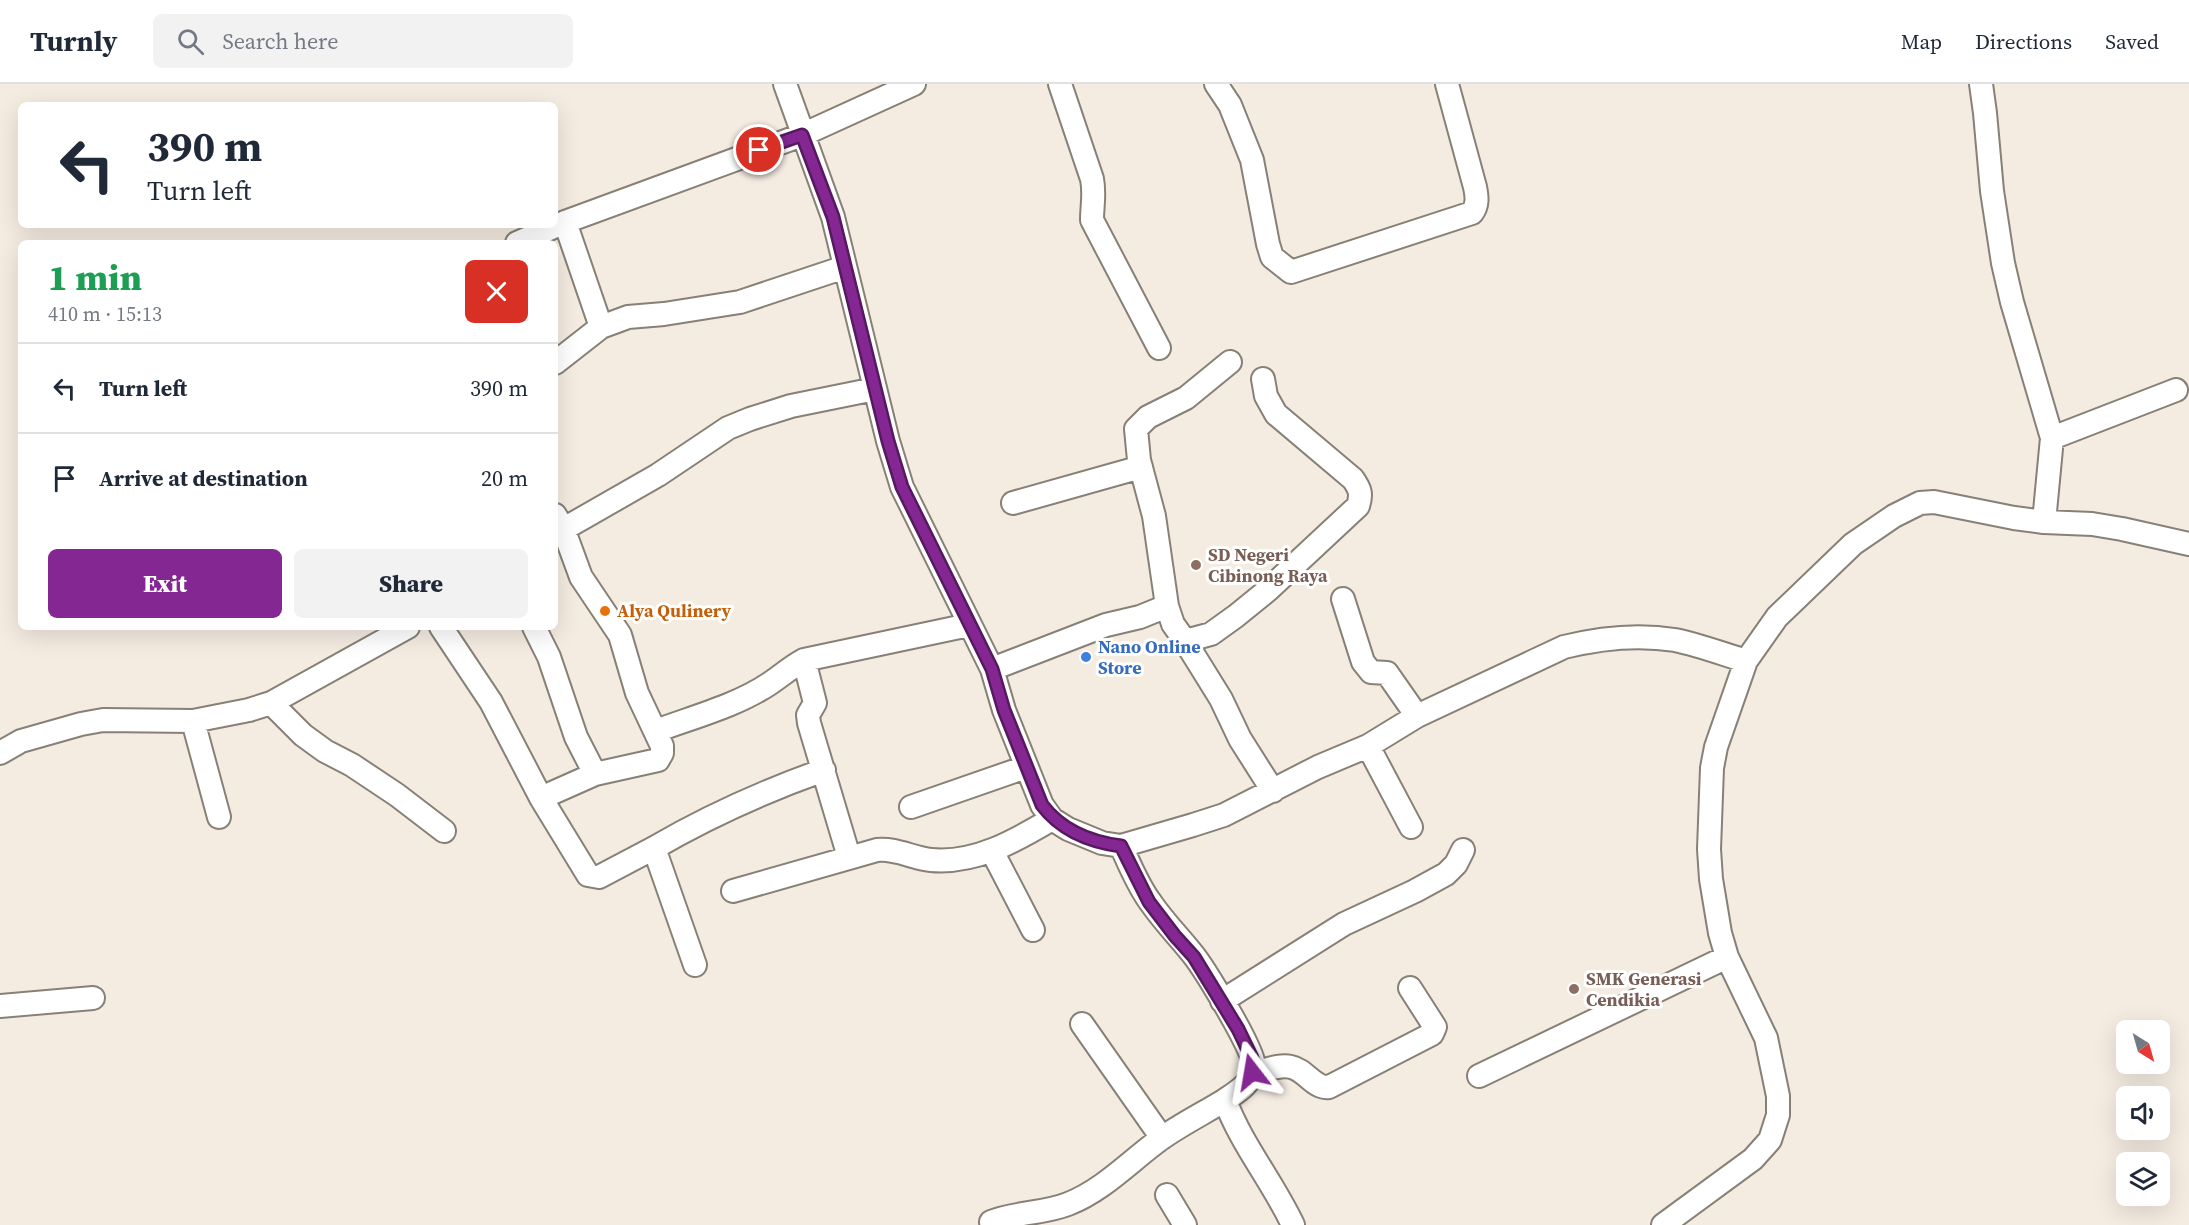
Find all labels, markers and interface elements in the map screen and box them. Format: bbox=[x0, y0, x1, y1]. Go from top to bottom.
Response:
search box bbox=[153, 14, 573, 68]
text: Turnly bbox=[30, 22, 117, 60]
icon: search bbox=[174, 25, 207, 58]
text: Search here bbox=[222, 26, 338, 56]
text: Map bbox=[1901, 27, 1942, 56]
text: Directions bbox=[1975, 27, 2072, 56]
text: Saved bbox=[2105, 27, 2159, 56]
text: 390 m bbox=[147, 117, 262, 175]
pin bbox=[733, 124, 784, 175]
icon: left bbox=[48, 126, 126, 204]
icon: arrive bbox=[742, 133, 775, 166]
text: Turn left bbox=[147, 172, 251, 209]
text: 1 min bbox=[48, 253, 142, 302]
button: close bbox=[465, 260, 528, 323]
text: 410 m · 15:13 bbox=[48, 300, 162, 328]
icon: left bbox=[48, 372, 81, 405]
text: Turn left bbox=[99, 373, 187, 403]
text: 390 m bbox=[470, 373, 528, 403]
icon: arrive bbox=[48, 462, 81, 495]
text: Arrive at destination bbox=[99, 463, 308, 493]
text: 20 m bbox=[481, 463, 528, 493]
place label: SD Negeri Cibinong Raya bbox=[1208, 542, 1328, 588]
button: Exit bbox=[48, 549, 282, 618]
button: Share bbox=[294, 549, 528, 618]
marker: SD Negeri Cibinong Raya bbox=[1189, 558, 1203, 572]
place label: Alya Qulinery bbox=[617, 598, 732, 623]
marker: Alya Qulinery bbox=[598, 604, 612, 618]
place label: Nano Online Store bbox=[1098, 634, 1201, 680]
marker: Nano Online Store bbox=[1079, 650, 1093, 664]
place label: SMK Generasi Cendikia bbox=[1586, 966, 1702, 1012]
marker: SMK Generasi Cendikia bbox=[1567, 982, 1581, 996]
north arrow bbox=[2116, 1020, 2170, 1074]
map controls bbox=[2116, 1020, 2170, 1206]
position arrow bbox=[1220, 1040, 1284, 1104]
button: sound bbox=[2116, 1086, 2170, 1140]
button: layers bbox=[2116, 1152, 2170, 1206]

